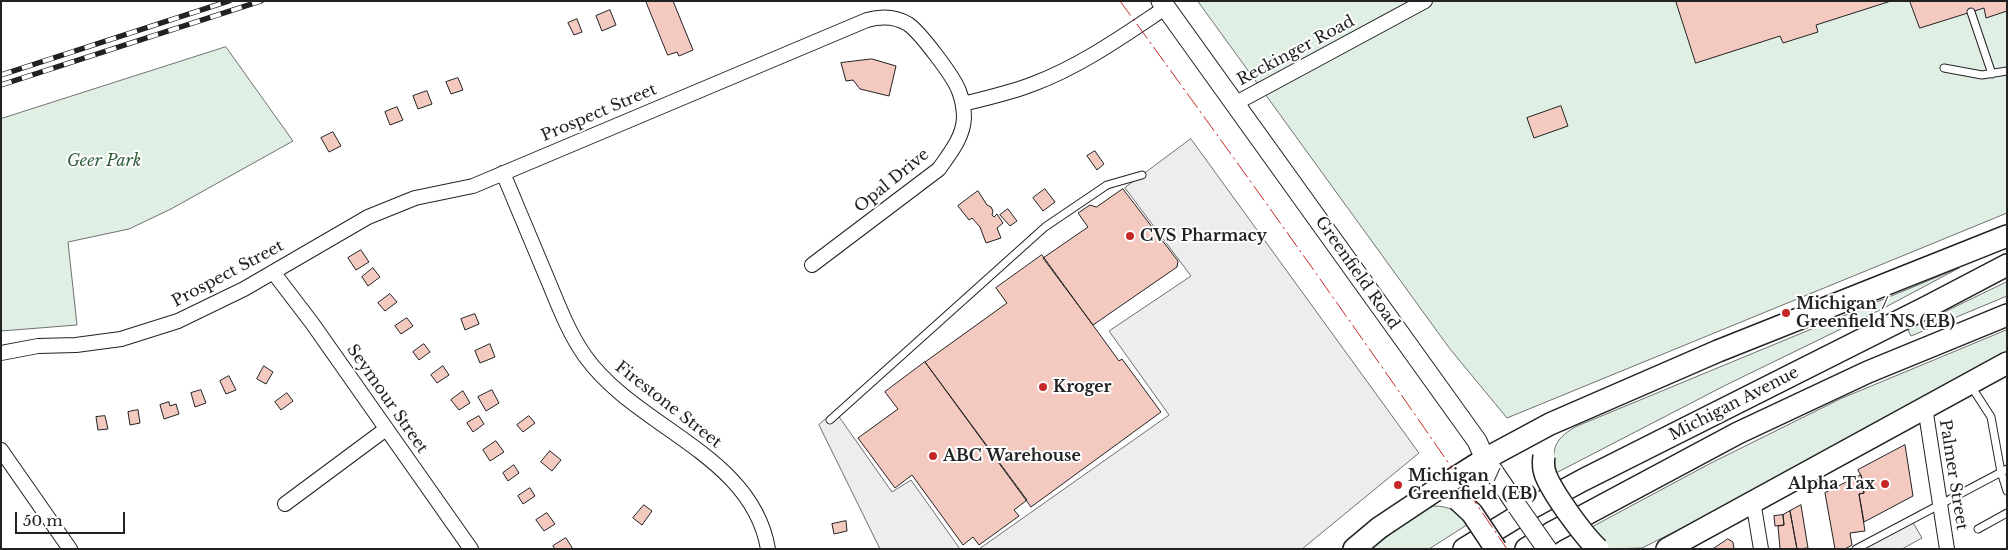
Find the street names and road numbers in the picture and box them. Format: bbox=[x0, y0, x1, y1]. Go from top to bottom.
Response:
street label: Reckinger Road bbox=[1234, 12, 1358, 90]
street label: Prospect Street bbox=[538, 80, 660, 146]
street label: Opal Drive bbox=[851, 145, 933, 217]
street label: Greenfield Road bbox=[1311, 213, 1403, 333]
street label: Prospect Street bbox=[169, 237, 287, 311]
street label: Seymour Street bbox=[342, 341, 432, 457]
street label: Firestone Street bbox=[611, 358, 725, 452]
street label: Michigan Avenue bbox=[1666, 363, 1802, 445]
street label: Palmer Street bbox=[1935, 418, 1971, 532]

